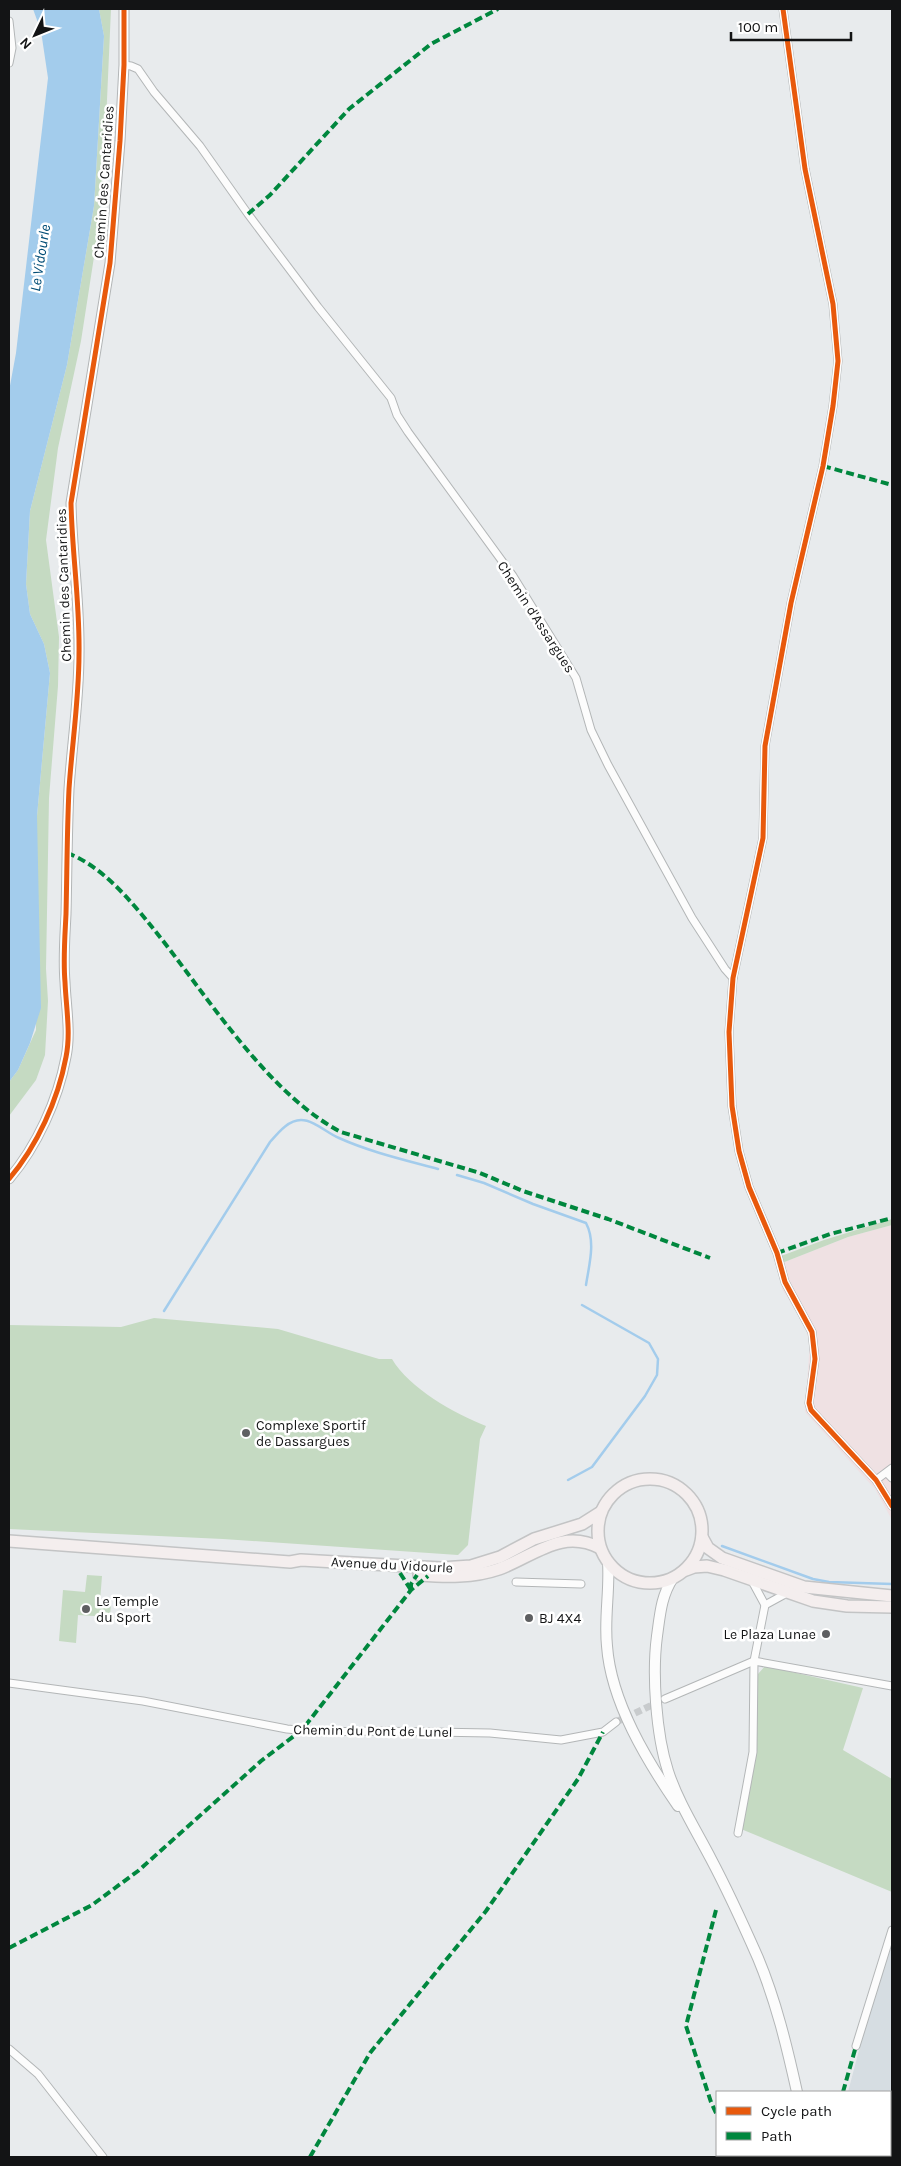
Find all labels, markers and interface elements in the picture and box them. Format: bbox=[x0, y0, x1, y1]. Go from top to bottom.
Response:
north arrow bbox=[10, 10, 60, 60]
scale bar bbox=[731, 10, 851, 42]
text: 100 m bbox=[738, 18, 778, 36]
text: N bbox=[16, 34, 36, 53]
street label: Chemin des Cantaridies bbox=[90, 105, 118, 259]
water label: Le Vidourle bbox=[26, 223, 54, 293]
street label: Chemin des Cantaridies bbox=[53, 508, 75, 662]
street label: Chemin d'Assargues bbox=[494, 558, 578, 676]
place label: Complexe Sportif de Dassargues bbox=[256, 1417, 366, 1450]
marker: Complexe Sportif de Dassargues bbox=[240, 1427, 252, 1439]
street label: Avenue du Vidourle bbox=[331, 1553, 453, 1577]
place label: Le Temple du Sport bbox=[96, 1593, 159, 1626]
marker: Le Temple du Sport bbox=[80, 1603, 92, 1615]
place label: BJ 4X4 bbox=[539, 1610, 581, 1627]
marker: BJ 4X4 bbox=[523, 1612, 535, 1624]
place label: Le Plaza Lunae bbox=[724, 1626, 816, 1643]
marker: Le Plaza Lunae bbox=[820, 1628, 832, 1640]
street label: Chemin du Pont de Lunel bbox=[293, 1721, 453, 1741]
legend bbox=[716, 2091, 891, 2156]
text: Cycle path bbox=[761, 2102, 832, 2120]
text: Path bbox=[761, 2127, 792, 2145]

